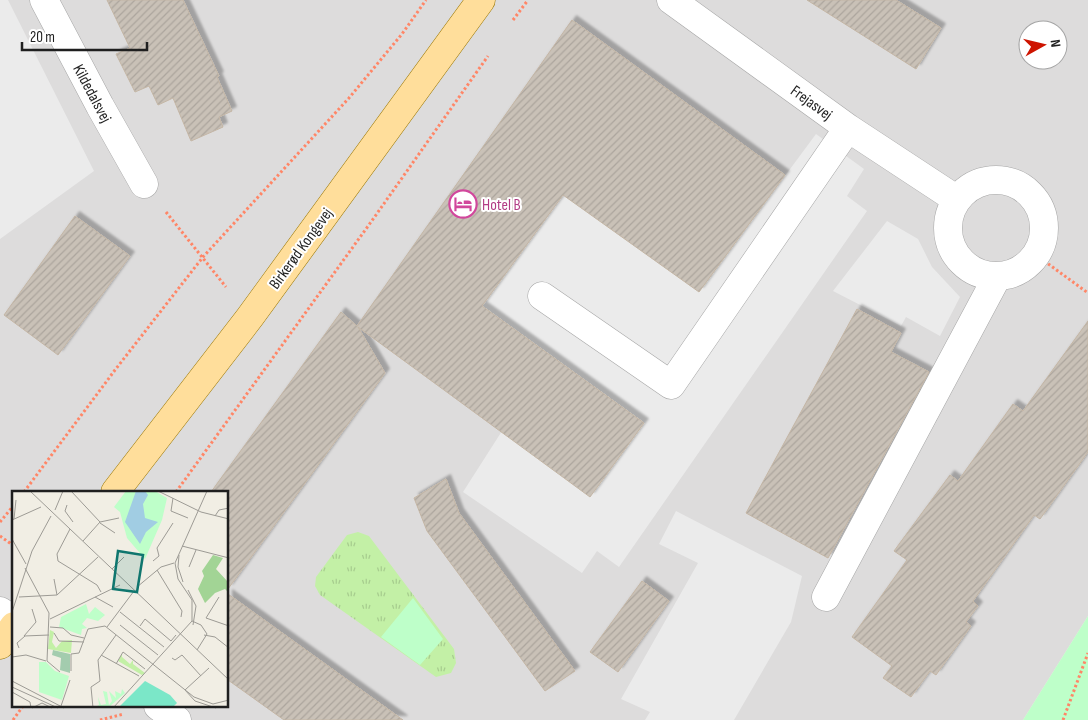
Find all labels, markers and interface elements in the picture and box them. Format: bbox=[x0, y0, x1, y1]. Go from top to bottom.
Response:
scale bar bbox=[22, 20, 148, 52]
north arrow bbox=[1018, 20, 1068, 70]
text: 20 m bbox=[30, 28, 55, 47]
text: N bbox=[1046, 38, 1064, 48]
street label: Kildedalsvej bbox=[68, 61, 115, 126]
street label: Frejasvej bbox=[787, 82, 836, 125]
hotel icon: Hotel B bbox=[448, 189, 478, 219]
place label: Hotel B bbox=[482, 196, 521, 215]
street label: Birkerød Kongevej bbox=[265, 205, 337, 293]
inset map bbox=[12, 491, 229, 708]

